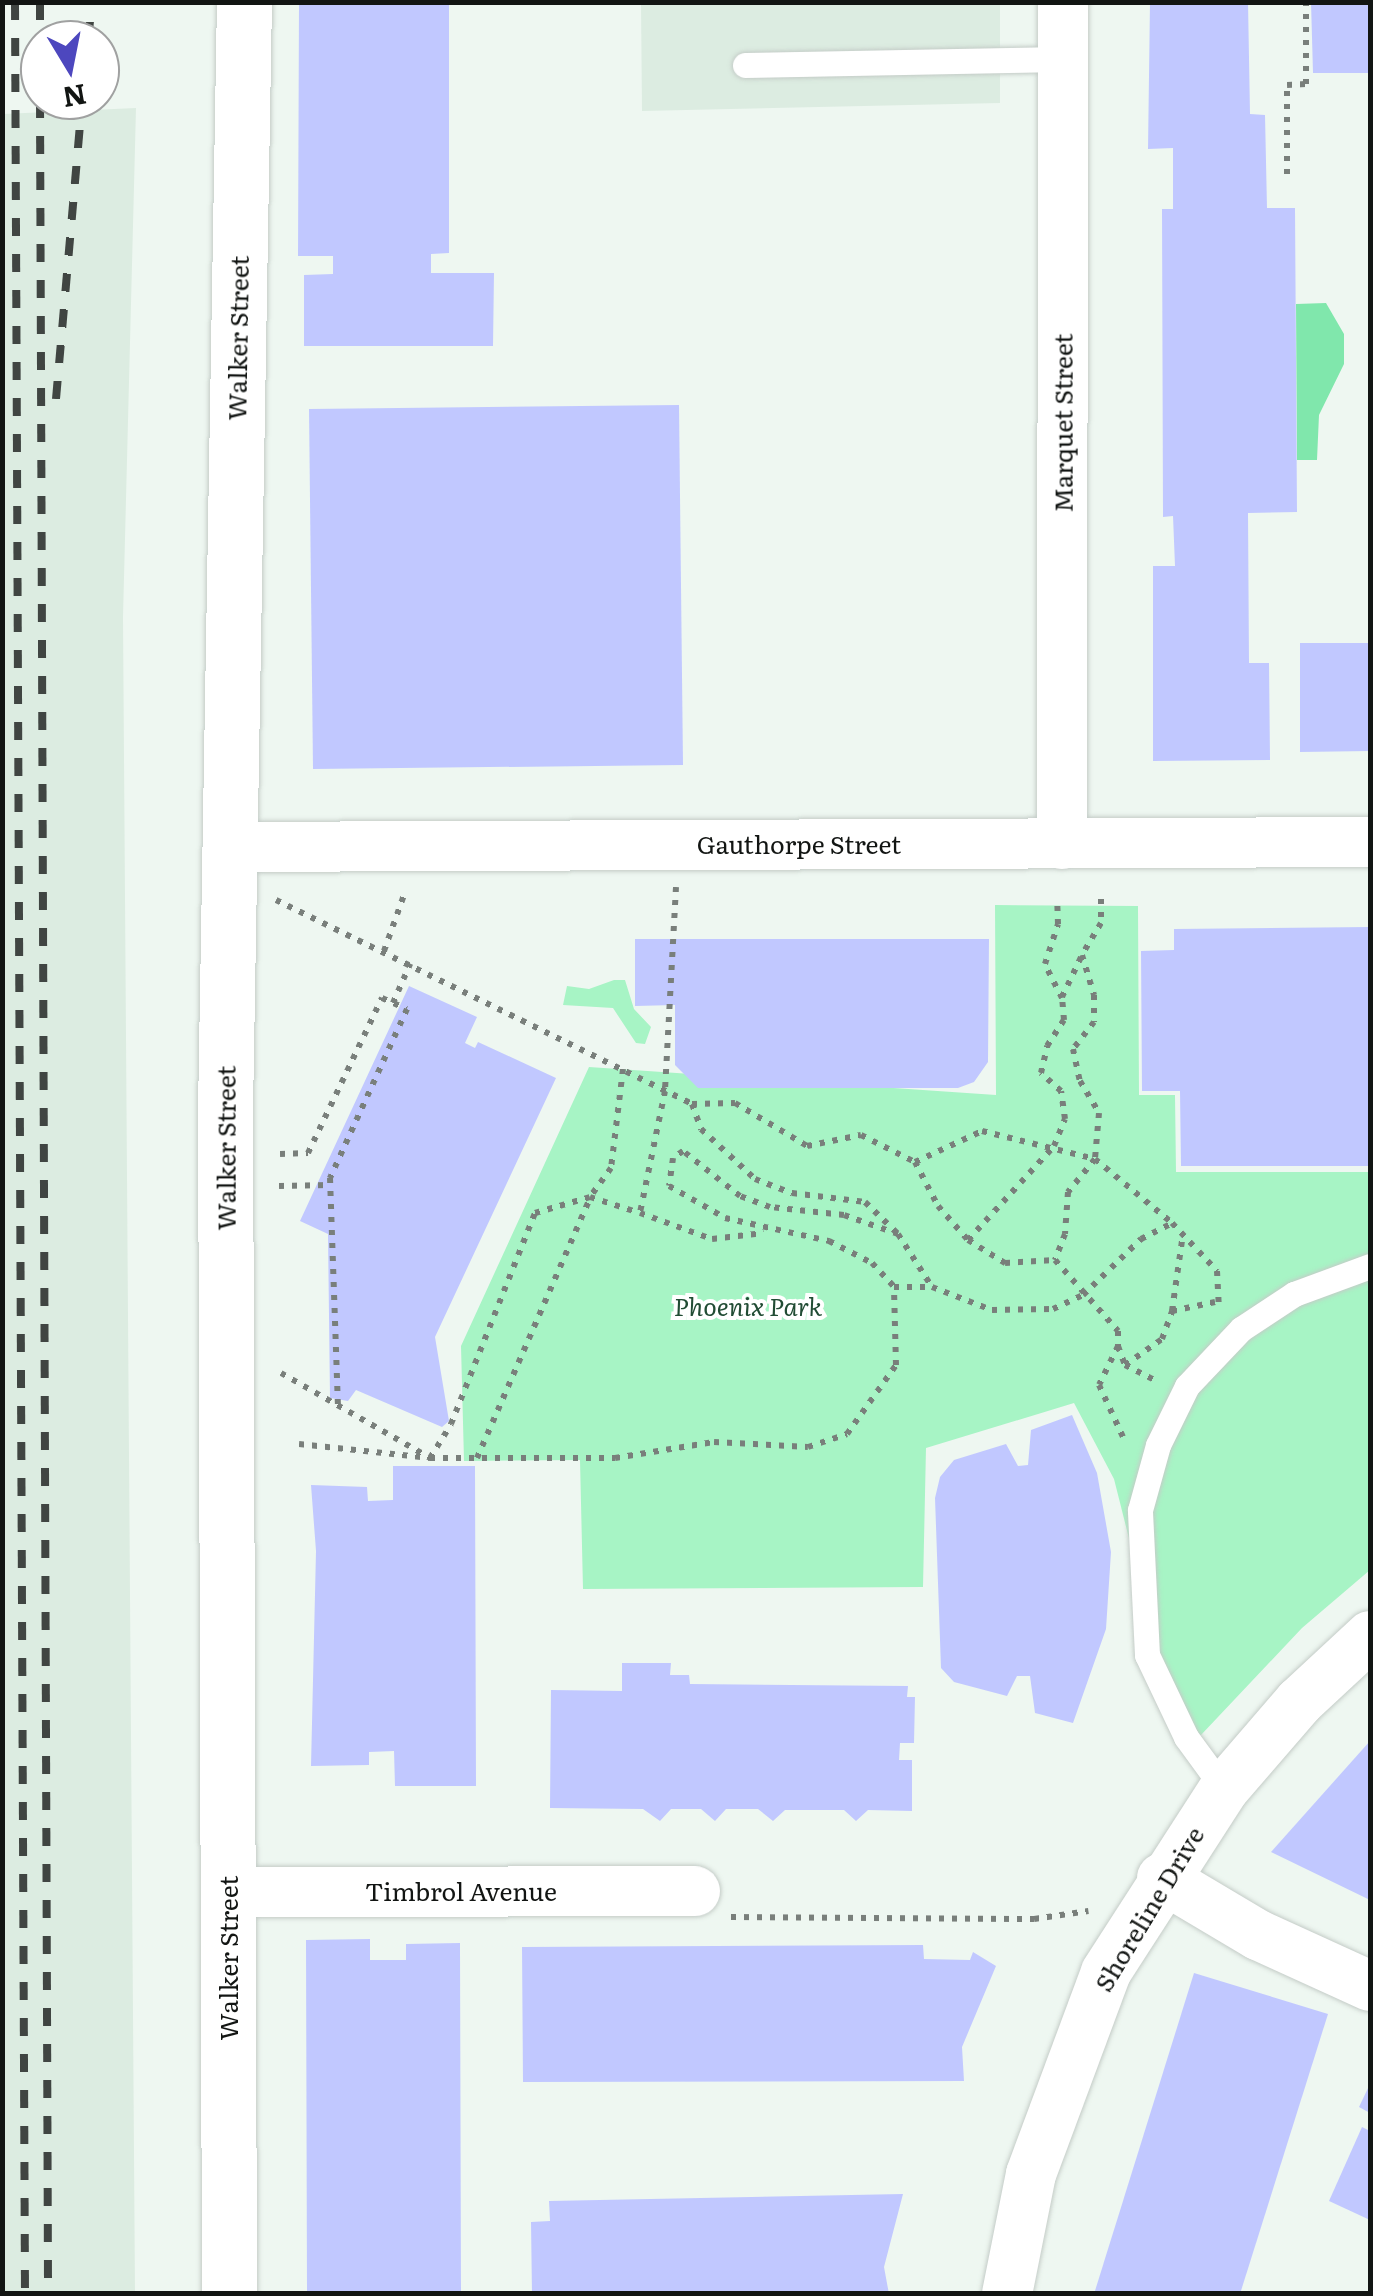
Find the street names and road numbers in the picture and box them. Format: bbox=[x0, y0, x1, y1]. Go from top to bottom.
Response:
street label: Walker Street bbox=[222, 255, 254, 421]
street label: Marquet Street bbox=[1048, 333, 1078, 513]
street label: Gauthorpe Street bbox=[697, 829, 901, 859]
street label: Walker Street bbox=[211, 1066, 241, 1230]
street label: Shoreline Drive bbox=[1088, 1821, 1210, 1997]
street label: Walker Street bbox=[213, 1876, 243, 2040]
street label: Timbrol Avenue bbox=[365, 1876, 557, 1906]

